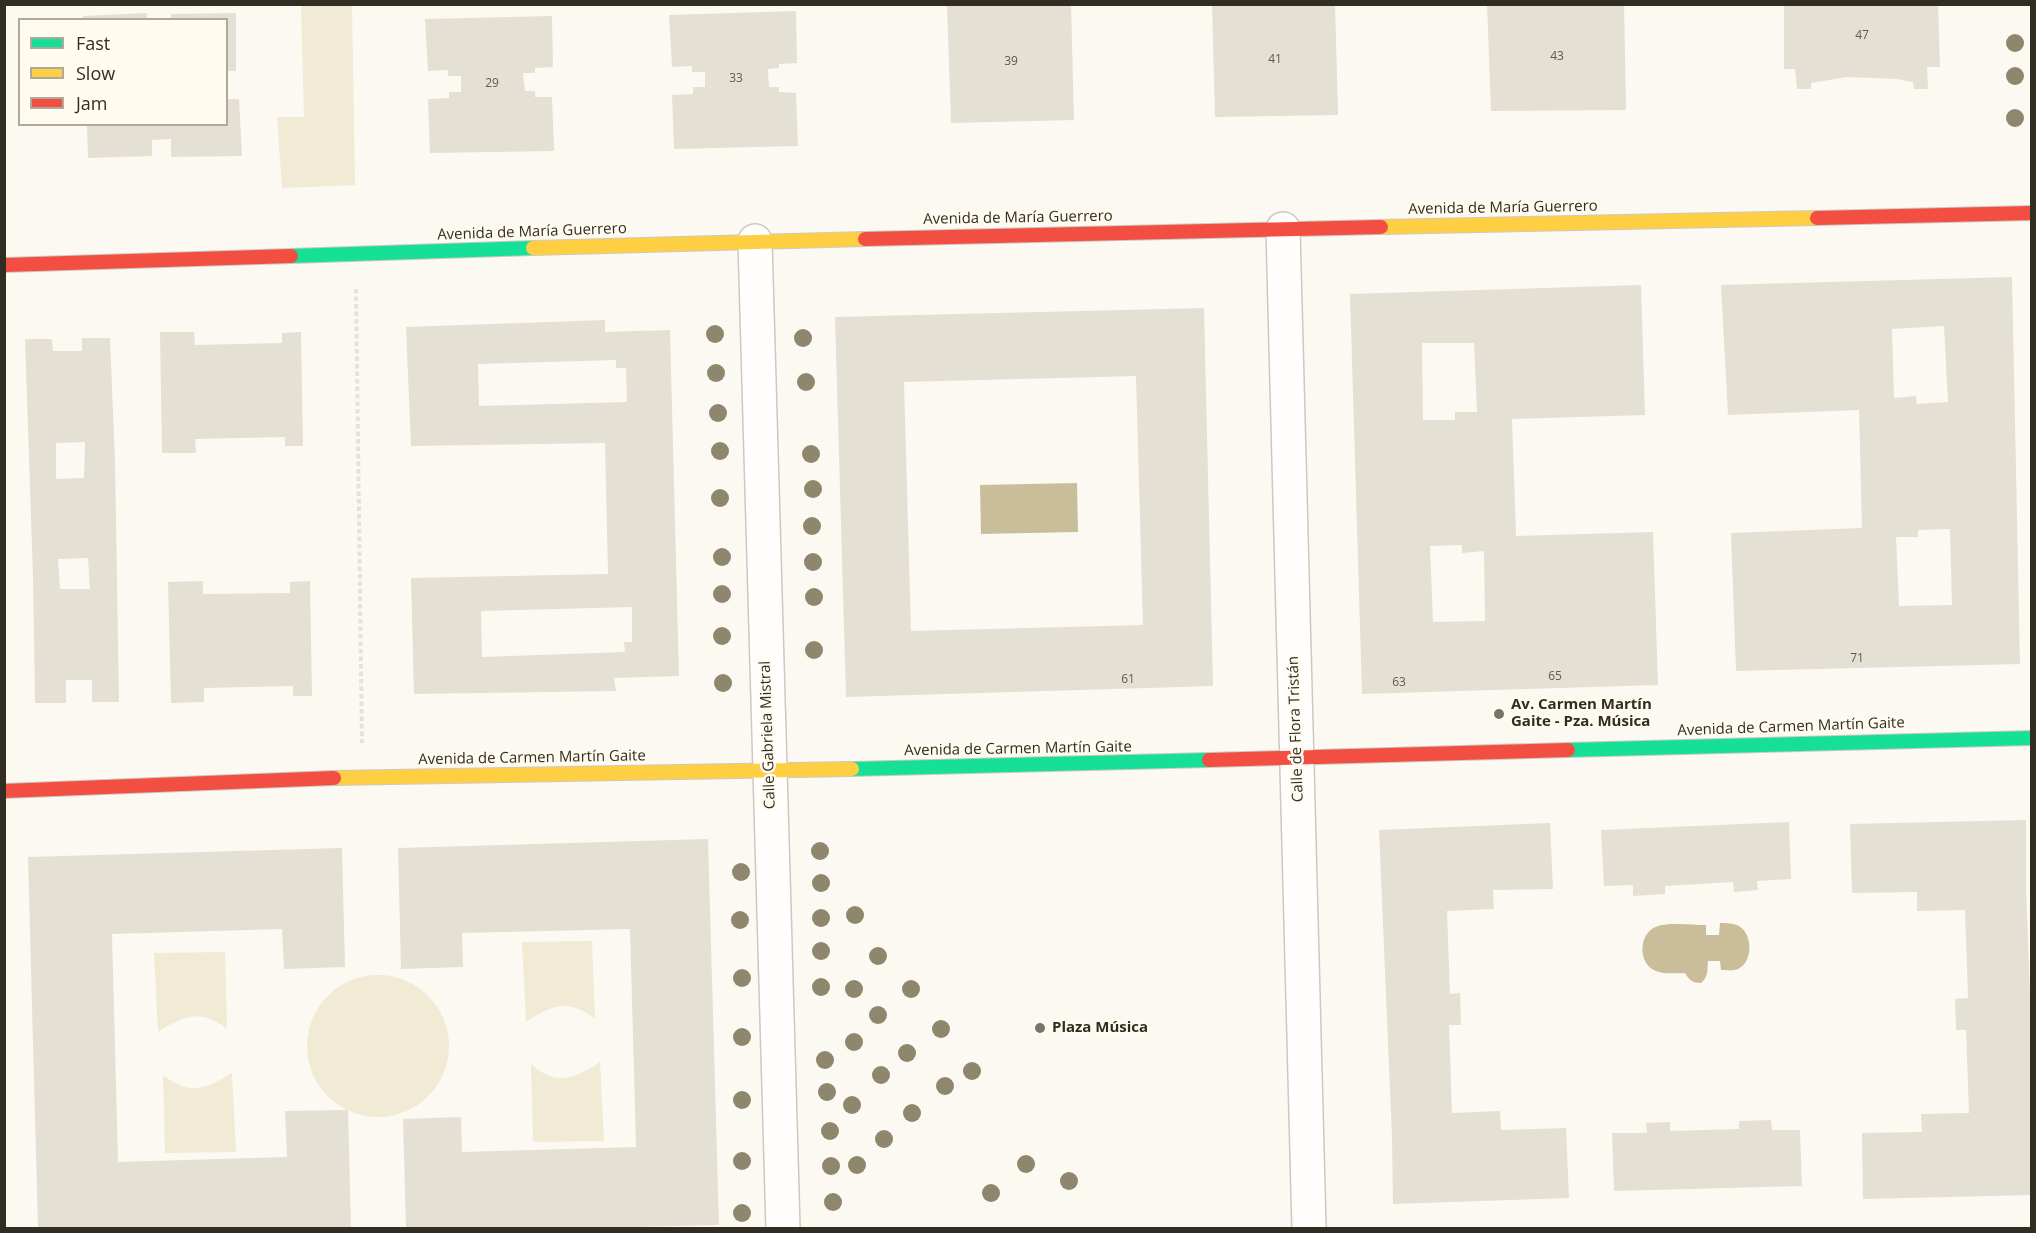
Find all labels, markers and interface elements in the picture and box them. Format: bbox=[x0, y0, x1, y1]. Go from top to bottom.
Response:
legend bbox=[18, 18, 228, 126]
house number: 47 bbox=[1855, 29, 1869, 43]
text: Fast bbox=[76, 31, 110, 55]
house number: 43 bbox=[1550, 50, 1564, 64]
house number: 41 bbox=[1268, 53, 1282, 67]
house number: 39 bbox=[1004, 55, 1018, 69]
text: Slow bbox=[76, 61, 115, 85]
house number: 33 bbox=[729, 72, 743, 86]
house number: 29 bbox=[485, 77, 499, 91]
text: Jam bbox=[76, 91, 108, 115]
street label: Avenida de María Guerrero bbox=[1408, 197, 1598, 219]
street label: Avenida de María Guerrero bbox=[923, 207, 1113, 229]
street label: Avenida de María Guerrero bbox=[437, 220, 627, 244]
house number: 71 bbox=[1850, 652, 1864, 666]
street label: Calle de Flora Tristán bbox=[1284, 656, 1308, 802]
street label: Calle Gabriela Mistral bbox=[756, 660, 780, 810]
house number: 65 bbox=[1548, 670, 1562, 684]
house number: 61 bbox=[1121, 673, 1135, 687]
house number: 63 bbox=[1392, 676, 1406, 690]
place label: Av. Carmen Martín Gaite - Pza. Música bbox=[1511, 696, 1652, 731]
marker: Av. Carmen Martín Gaite - Pza. Música bbox=[1492, 707, 1506, 721]
street label: Avenida de Carmen Martín Gaite bbox=[1677, 714, 1905, 740]
street label: Avenida de Carmen Martín Gaite bbox=[904, 738, 1132, 760]
street label: Avenida de Carmen Martín Gaite bbox=[418, 747, 646, 769]
place label: Plaza Música bbox=[1052, 1019, 1148, 1037]
marker: Plaza Música bbox=[1033, 1021, 1047, 1035]

